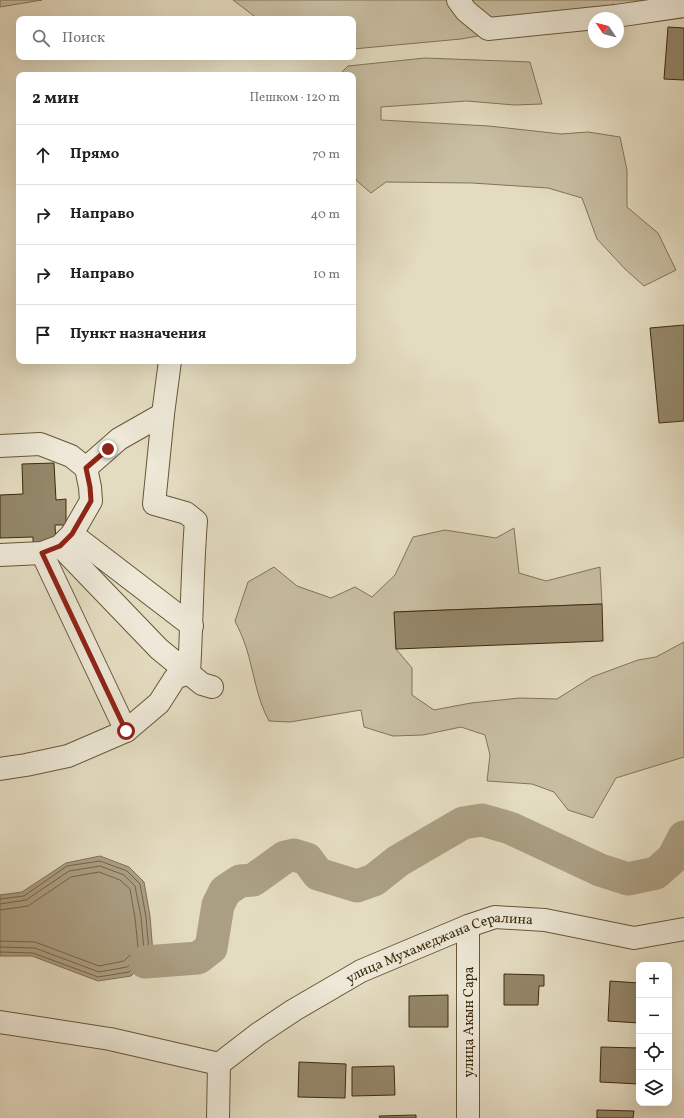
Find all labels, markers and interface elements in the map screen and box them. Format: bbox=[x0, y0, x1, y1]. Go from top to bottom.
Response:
north arrow bbox=[588, 12, 624, 48]
search box bbox=[16, 16, 356, 60]
icon: search bbox=[30, 27, 52, 49]
text: Поиск bbox=[62, 28, 105, 49]
text: 2 мин bbox=[32, 87, 79, 110]
text: Пешком · 120 m bbox=[249, 89, 340, 107]
icon: ahead bbox=[32, 144, 54, 166]
text: Прямо bbox=[70, 144, 119, 165]
text: 70 m bbox=[312, 146, 340, 164]
icon: right bbox=[32, 204, 54, 226]
text: Направо bbox=[70, 204, 134, 225]
text: 40 m bbox=[311, 206, 340, 224]
icon: right bbox=[32, 264, 54, 286]
text: Направо bbox=[70, 264, 134, 285]
text: 10 m bbox=[313, 266, 340, 284]
icon: arrive bbox=[32, 324, 54, 346]
text: Пункт назначения bbox=[70, 324, 206, 345]
route end bbox=[99, 440, 117, 458]
route start bbox=[117, 722, 135, 740]
street label: улица Мухамеджана Сералина bbox=[343, 909, 533, 989]
map controls bbox=[636, 962, 672, 1106]
button: + bbox=[636, 962, 672, 998]
street label: улица Акын Сара bbox=[460, 966, 479, 1078]
button: − bbox=[636, 998, 672, 1034]
button: locate bbox=[636, 1034, 672, 1070]
button: layers bbox=[636, 1070, 672, 1106]

